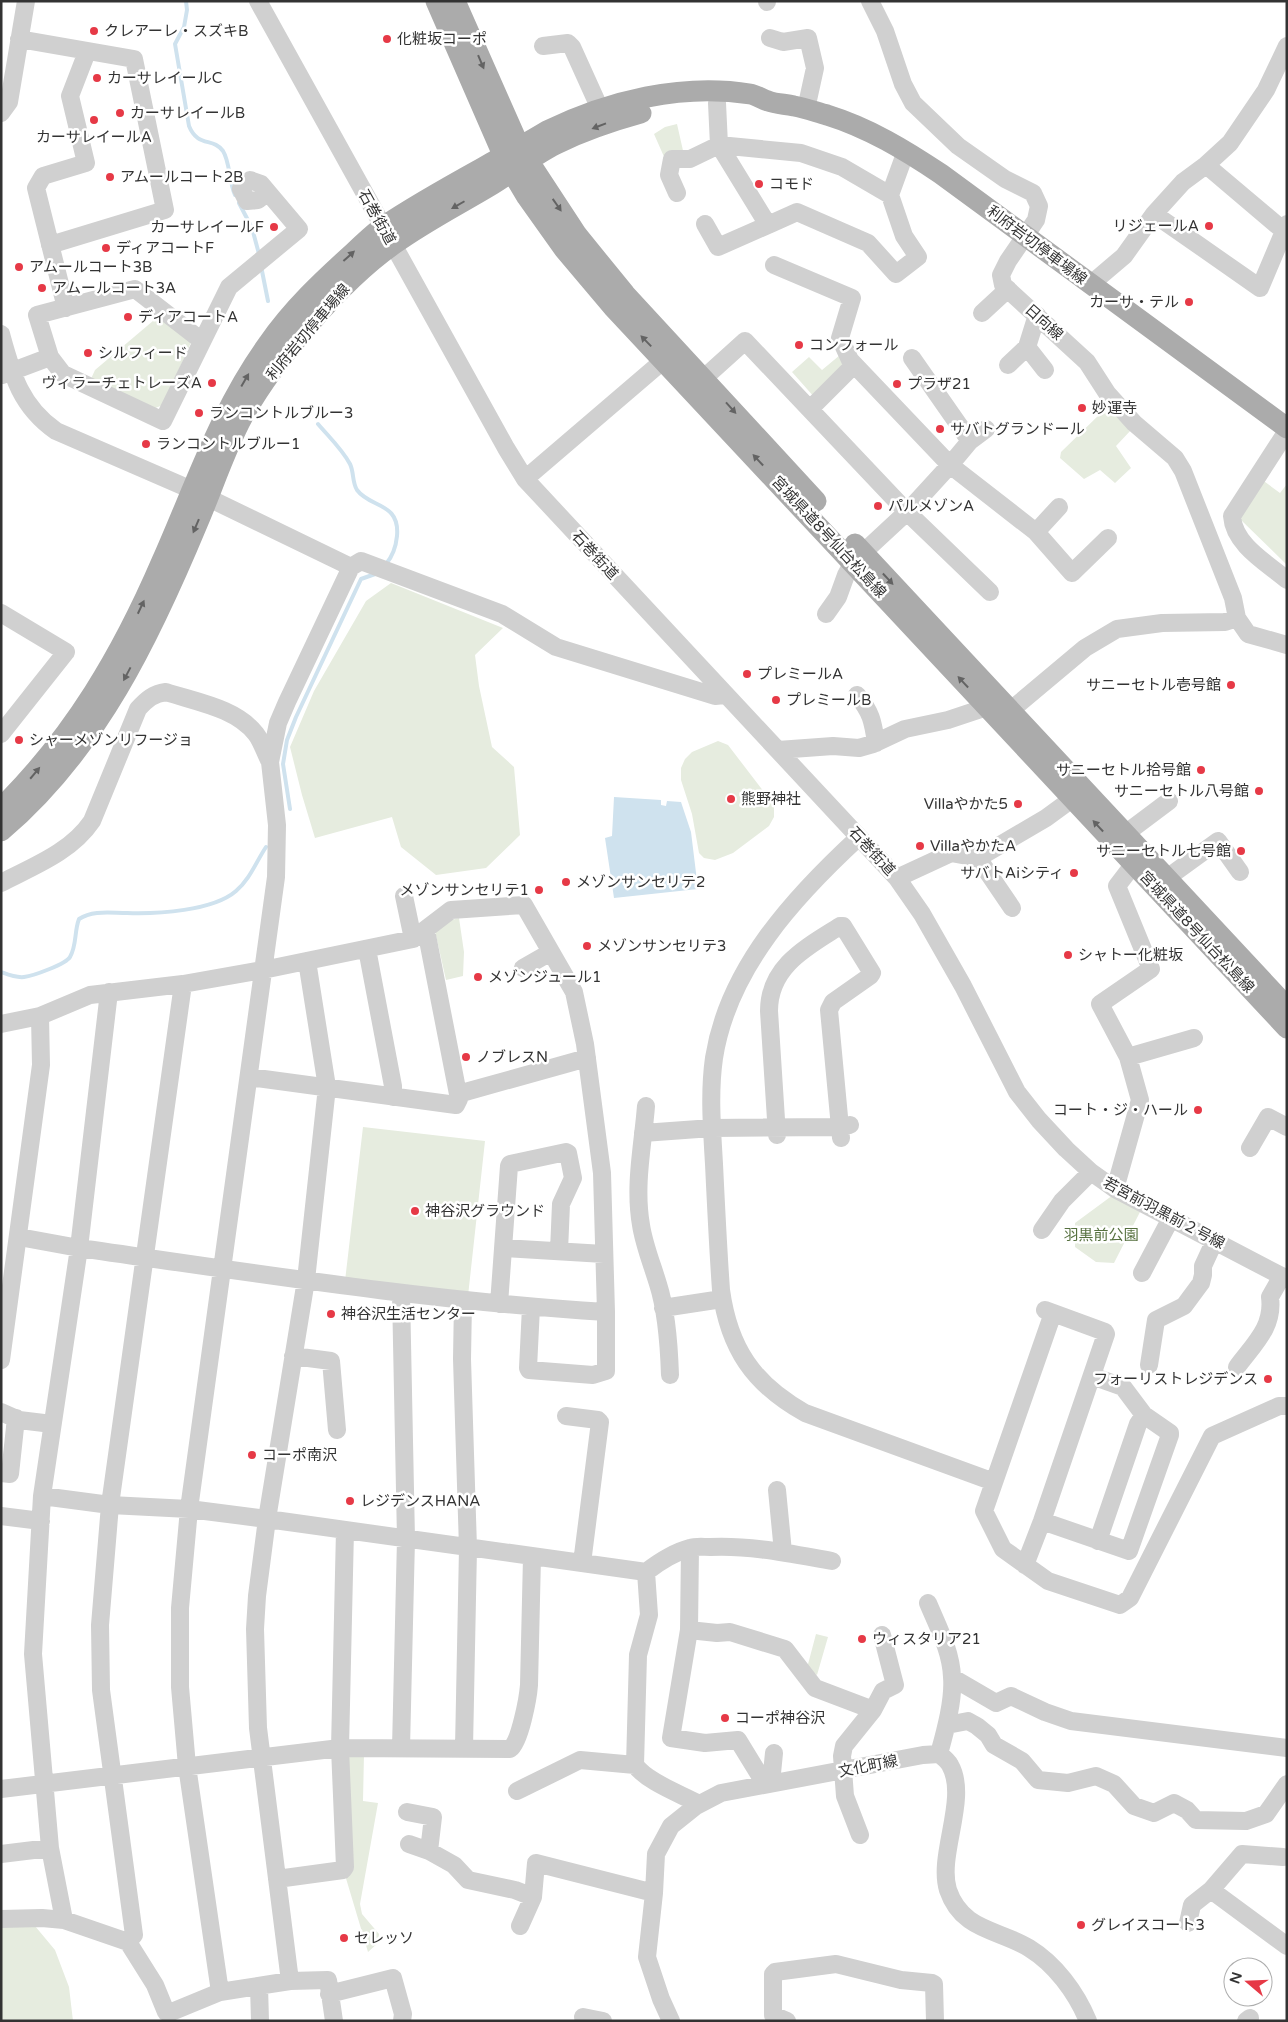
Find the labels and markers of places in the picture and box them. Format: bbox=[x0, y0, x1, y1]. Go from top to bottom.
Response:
place label: クレアーレ・スズキB bbox=[104, 22, 249, 40]
marker: クレアーレ・スズキB bbox=[88, 25, 100, 37]
place label: 化粧坂コーポ bbox=[397, 30, 487, 48]
marker: 化粧坂コーポ bbox=[381, 33, 393, 45]
place label: カーサレイールC bbox=[107, 69, 222, 87]
marker: カーサレイールC bbox=[91, 72, 103, 84]
place label: カーサレイールB bbox=[130, 104, 245, 122]
marker: カーサレイールB bbox=[114, 107, 126, 119]
marker: カーサレイールA bbox=[88, 114, 100, 126]
place label: カーサレイールA bbox=[36, 128, 152, 146]
place label: アムールコート2B bbox=[120, 168, 243, 186]
marker: アムールコート2B bbox=[104, 171, 116, 183]
place label: コモド bbox=[769, 175, 814, 193]
marker: コモド bbox=[753, 178, 765, 190]
place label: リジェールA bbox=[1113, 217, 1199, 235]
place label: カーサレイールF bbox=[150, 218, 264, 236]
marker: リジェールA bbox=[1203, 220, 1215, 232]
marker: カーサレイールF bbox=[268, 221, 280, 233]
place label: ディアコートF bbox=[116, 239, 214, 257]
marker: ディアコートF bbox=[100, 242, 112, 254]
place label: アムールコート3B bbox=[29, 258, 152, 276]
marker: アムールコート3B bbox=[13, 261, 25, 273]
place label: アムールコート3A bbox=[52, 279, 176, 297]
marker: アムールコート3A bbox=[36, 282, 48, 294]
place label: カーサ・テル bbox=[1089, 293, 1179, 311]
marker: カーサ・テル bbox=[1183, 296, 1195, 308]
place label: ディアコートA bbox=[138, 308, 238, 326]
marker: ディアコートA bbox=[122, 311, 134, 323]
place label: コンフォール bbox=[809, 336, 899, 354]
marker: コンフォール bbox=[793, 339, 805, 351]
place label: シルフィード bbox=[98, 344, 188, 362]
marker: シルフィード bbox=[82, 347, 94, 359]
place label: ヴィラーチェトレーズA bbox=[42, 374, 202, 392]
place label: プラザ21 bbox=[907, 375, 971, 393]
marker: ヴィラーチェトレーズA bbox=[206, 377, 218, 389]
marker: プラザ21 bbox=[891, 378, 903, 390]
place label: 妙運寺 bbox=[1092, 399, 1137, 417]
marker: 妙運寺 bbox=[1076, 402, 1088, 414]
place label: ランコントルブルー3 bbox=[209, 404, 353, 422]
marker: ランコントルブルー3 bbox=[193, 407, 205, 419]
place label: サバトグランドール bbox=[950, 420, 1085, 438]
marker: サバトグランドール bbox=[934, 423, 946, 435]
place label: ランコントルブルー1 bbox=[156, 435, 300, 453]
marker: ランコントルブルー1 bbox=[140, 438, 152, 450]
place label: パルメゾンA bbox=[888, 497, 974, 515]
marker: パルメゾンA bbox=[872, 500, 884, 512]
place label: プレミールA bbox=[757, 665, 843, 683]
marker: プレミールA bbox=[741, 668, 753, 680]
place label: サニーセトル壱号館 bbox=[1086, 676, 1221, 694]
marker: サニーセトル壱号館 bbox=[1225, 679, 1237, 691]
place label: プレミールB bbox=[786, 691, 871, 709]
marker: プレミールB bbox=[770, 694, 782, 706]
place label: シャーメゾンリフージョ bbox=[29, 731, 193, 749]
marker: シャーメゾンリフージョ bbox=[13, 734, 25, 746]
place label: サニーセトル拾号館 bbox=[1056, 761, 1191, 779]
marker: サニーセトル拾号館 bbox=[1195, 764, 1207, 776]
place label: サニーセトル八号館 bbox=[1114, 782, 1249, 800]
marker: サニーセトル八号館 bbox=[1253, 785, 1265, 797]
place label: 熊野神社 bbox=[741, 790, 801, 808]
marker: 熊野神社 bbox=[725, 793, 737, 805]
place label: Villaやかた5 bbox=[924, 795, 1008, 813]
marker: Villaやかた5 bbox=[1012, 798, 1024, 810]
place label: VillaやかたA bbox=[930, 837, 1016, 855]
marker: VillaやかたA bbox=[914, 840, 926, 852]
place label: サニーセトル七号館 bbox=[1096, 842, 1231, 860]
marker: サニーセトル七号館 bbox=[1235, 845, 1247, 857]
place label: サバトAiシティ bbox=[960, 864, 1064, 882]
marker: サバトAiシティ bbox=[1068, 867, 1080, 879]
place label: メゾンサンセリテ2 bbox=[576, 873, 705, 891]
marker: メゾンサンセリテ2 bbox=[560, 876, 572, 888]
place label: メゾンサンセリテ1 bbox=[400, 881, 529, 899]
marker: メゾンサンセリテ1 bbox=[533, 884, 545, 896]
place label: メゾンサンセリテ3 bbox=[597, 937, 726, 955]
marker: メゾンサンセリテ3 bbox=[581, 940, 593, 952]
place label: シャトー化粧坂 bbox=[1078, 946, 1183, 964]
marker: シャトー化粧坂 bbox=[1062, 949, 1074, 961]
place label: メゾンジュール1 bbox=[488, 968, 601, 986]
marker: メゾンジュール1 bbox=[472, 971, 484, 983]
place label: ノブレスN bbox=[476, 1048, 548, 1066]
marker: ノブレスN bbox=[460, 1051, 472, 1063]
place label: コート・ジ・ハール bbox=[1053, 1101, 1188, 1119]
marker: コート・ジ・ハール bbox=[1192, 1104, 1204, 1116]
place label: 神谷沢グラウンド bbox=[425, 1202, 545, 1220]
marker: 神谷沢グラウンド bbox=[409, 1205, 421, 1217]
place label: 神谷沢生活センター bbox=[341, 1305, 476, 1323]
marker: 神谷沢生活センター bbox=[325, 1308, 337, 1320]
place label: フォーリストレジデンス bbox=[1093, 1370, 1258, 1388]
marker: フォーリストレジデンス bbox=[1262, 1373, 1274, 1385]
place label: コーポ南沢 bbox=[262, 1446, 337, 1464]
marker: コーポ南沢 bbox=[246, 1449, 258, 1461]
place label: レジデンスHANA bbox=[360, 1492, 480, 1510]
marker: レジデンスHANA bbox=[344, 1495, 356, 1507]
place label: ウィスタリア21 bbox=[872, 1630, 981, 1648]
marker: ウィスタリア21 bbox=[856, 1633, 868, 1645]
place label: コーポ神谷沢 bbox=[735, 1709, 825, 1727]
marker: コーポ神谷沢 bbox=[719, 1712, 731, 1724]
place label: グレイスコート3 bbox=[1091, 1916, 1205, 1934]
marker: グレイスコート3 bbox=[1075, 1919, 1087, 1931]
place label: セレッソ bbox=[354, 1929, 414, 1947]
marker: セレッソ bbox=[338, 1932, 350, 1944]

